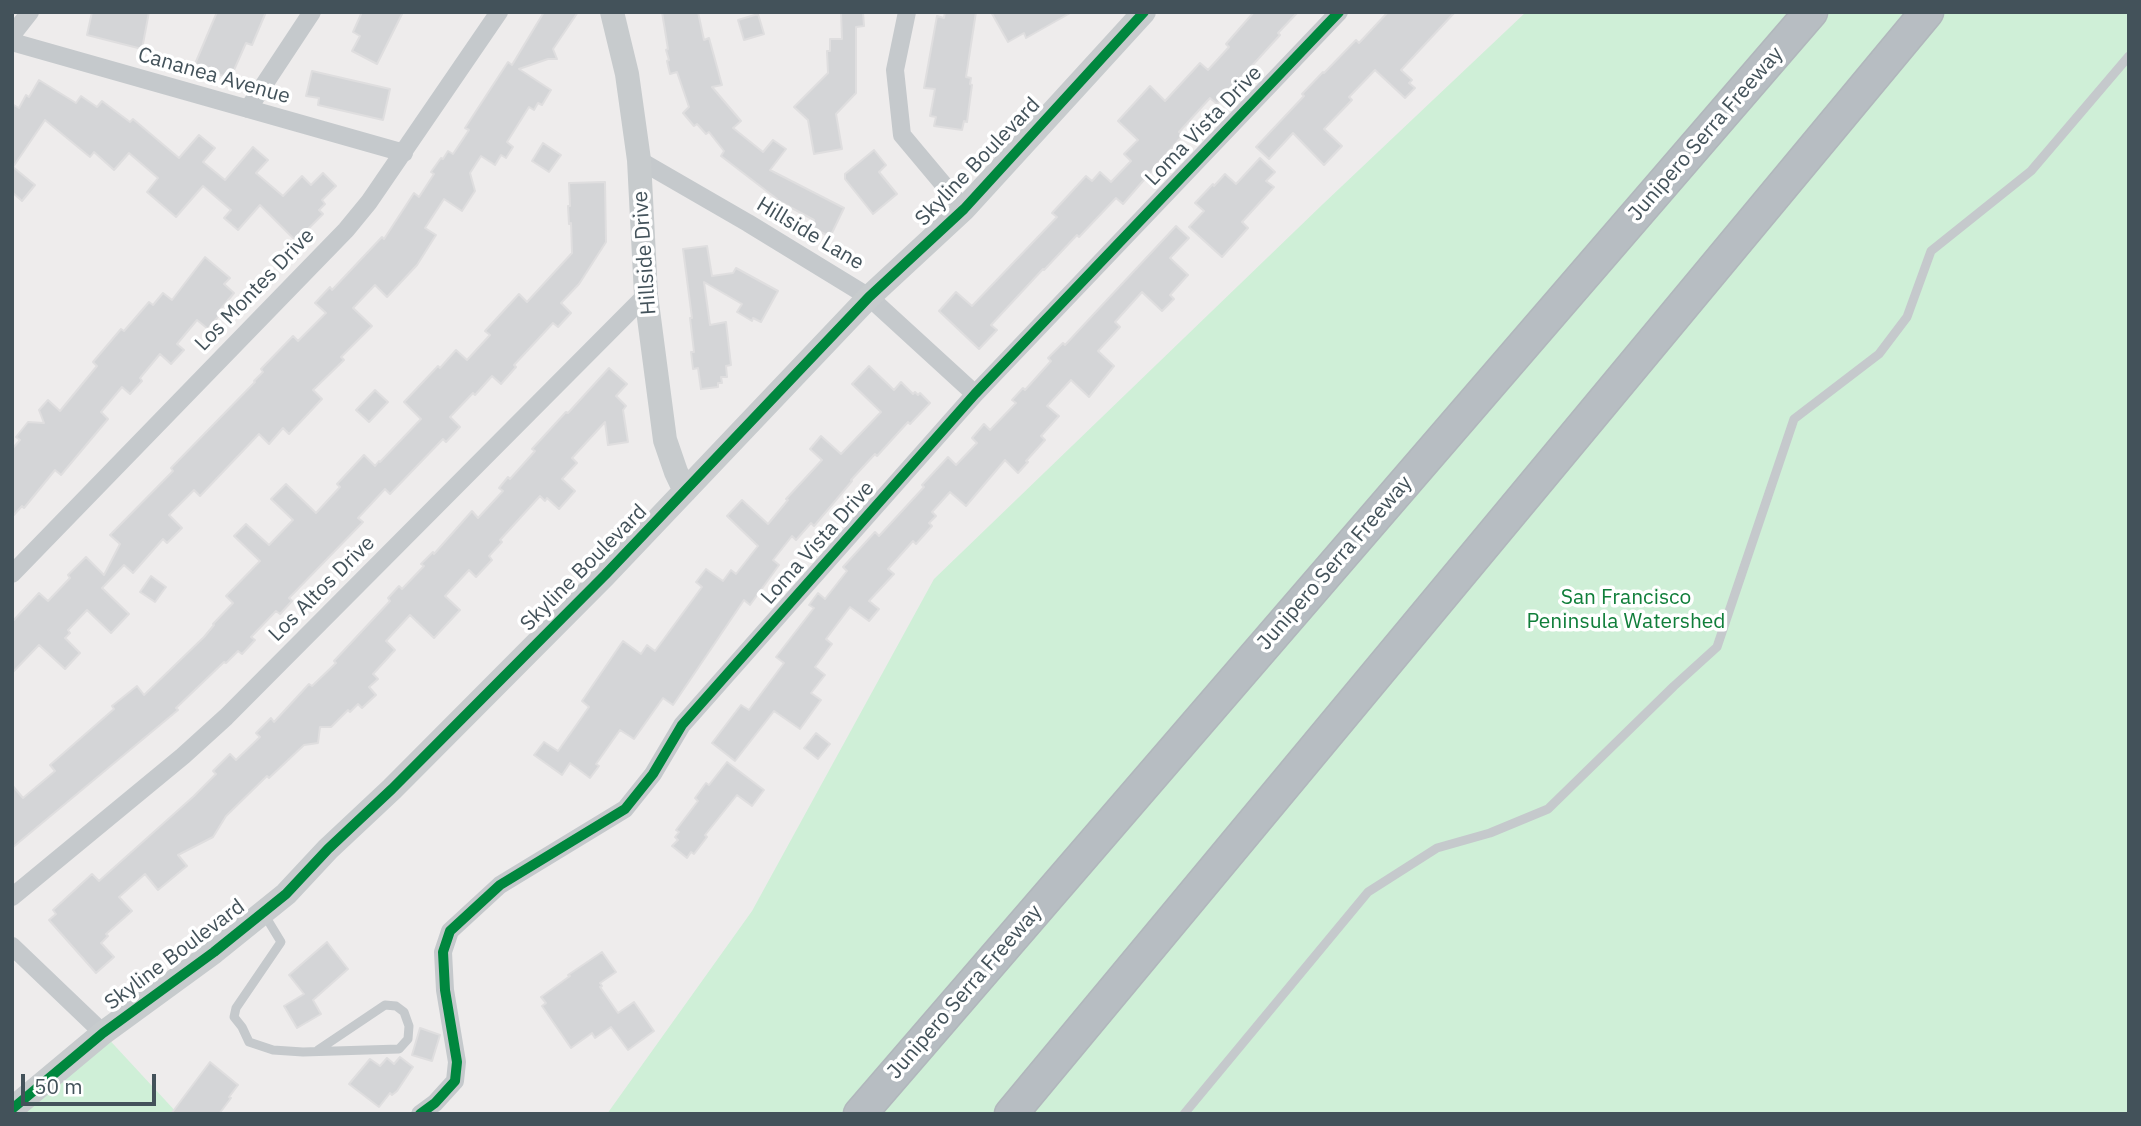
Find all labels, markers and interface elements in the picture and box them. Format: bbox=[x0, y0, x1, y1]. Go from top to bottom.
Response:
street label: Cananea Avenue bbox=[135, 42, 293, 110]
street label: Junipero Serra Freeway bbox=[1624, 42, 1788, 226]
street label: Loma Vista Drive bbox=[1140, 61, 1268, 191]
street label: Skyline Boulevard bbox=[910, 93, 1046, 231]
street label: Hillside Drive bbox=[628, 190, 662, 316]
street label: Hillside Lane bbox=[752, 192, 868, 276]
street label: Los Montes Drive bbox=[190, 223, 320, 357]
street label: Junipero Serra Freeway bbox=[1253, 471, 1417, 655]
street label: Loma Vista Drive bbox=[756, 476, 880, 610]
street label: Skyline Boulevard bbox=[515, 499, 653, 637]
street label: Los Altos Drive bbox=[264, 531, 380, 647]
park label: San Francisco Peninsula Watershed bbox=[1526, 585, 1726, 635]
street label: Skyline Boulevard bbox=[100, 894, 250, 1016]
street label: Junipero Serra Freeway bbox=[883, 900, 1047, 1084]
scale bar bbox=[24, 1060, 159, 1104]
text: 50 m bbox=[34, 1072, 83, 1100]

